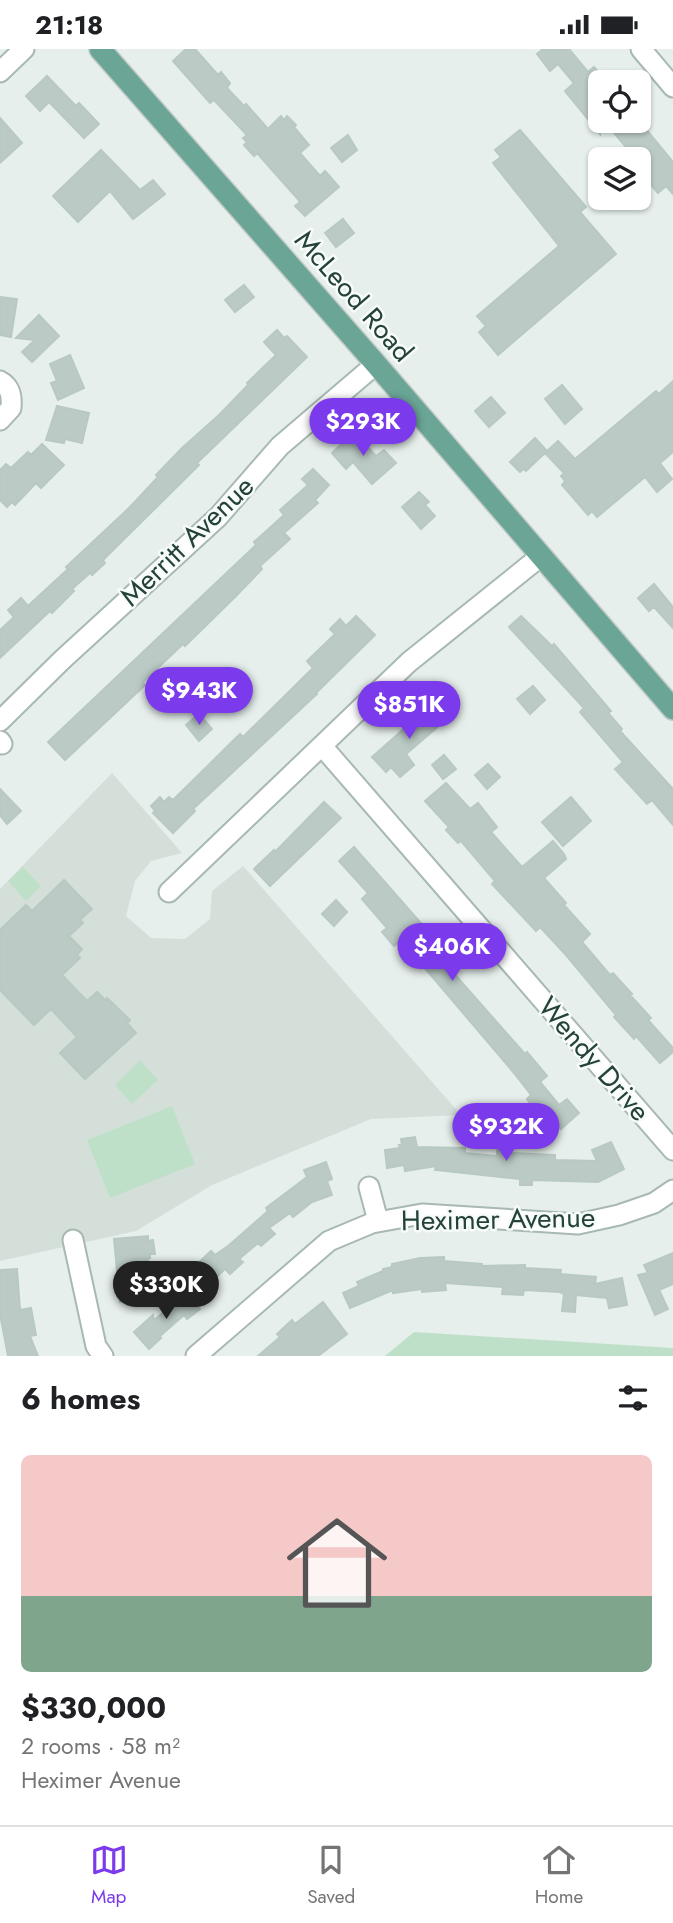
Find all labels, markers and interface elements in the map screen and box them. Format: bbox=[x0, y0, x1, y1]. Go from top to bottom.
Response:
text: 21:18 bbox=[35, 6, 103, 44]
map controls bbox=[588, 70, 651, 210]
button: locate bbox=[588, 70, 651, 133]
button: layers bbox=[588, 147, 651, 210]
street label: McLeod Road bbox=[285, 221, 423, 371]
pin: $293K bbox=[314, 399, 412, 458]
text: $293K bbox=[325, 404, 401, 438]
street label: Merritt Avenue bbox=[111, 466, 263, 616]
pin: $943K bbox=[150, 667, 248, 727]
text: $943K bbox=[161, 673, 237, 707]
pin: $851K bbox=[360, 681, 458, 741]
text: $851K bbox=[373, 687, 445, 721]
pin: $406K bbox=[403, 923, 501, 983]
text: $406K bbox=[413, 929, 491, 963]
street label: Wendy Drive bbox=[528, 988, 660, 1130]
pin: $932K bbox=[457, 1103, 555, 1163]
text: $932K bbox=[468, 1109, 544, 1143]
street label: Heximer Avenue bbox=[400, 1197, 596, 1241]
pin: $330K bbox=[117, 1261, 215, 1321]
text: $330K bbox=[129, 1267, 203, 1301]
text: 6 homes bbox=[21, 1377, 140, 1420]
icon: filters bbox=[614, 1379, 652, 1417]
icon: home bbox=[274, 1500, 400, 1626]
text: $330,000 bbox=[21, 1686, 166, 1729]
text: 2 rooms · 58 m² bbox=[21, 1729, 180, 1763]
text: Heximer Avenue bbox=[21, 1763, 181, 1797]
tab: Map bbox=[90, 1841, 128, 1910]
tab: Saved bbox=[307, 1841, 355, 1910]
tab: Home bbox=[535, 1841, 583, 1910]

